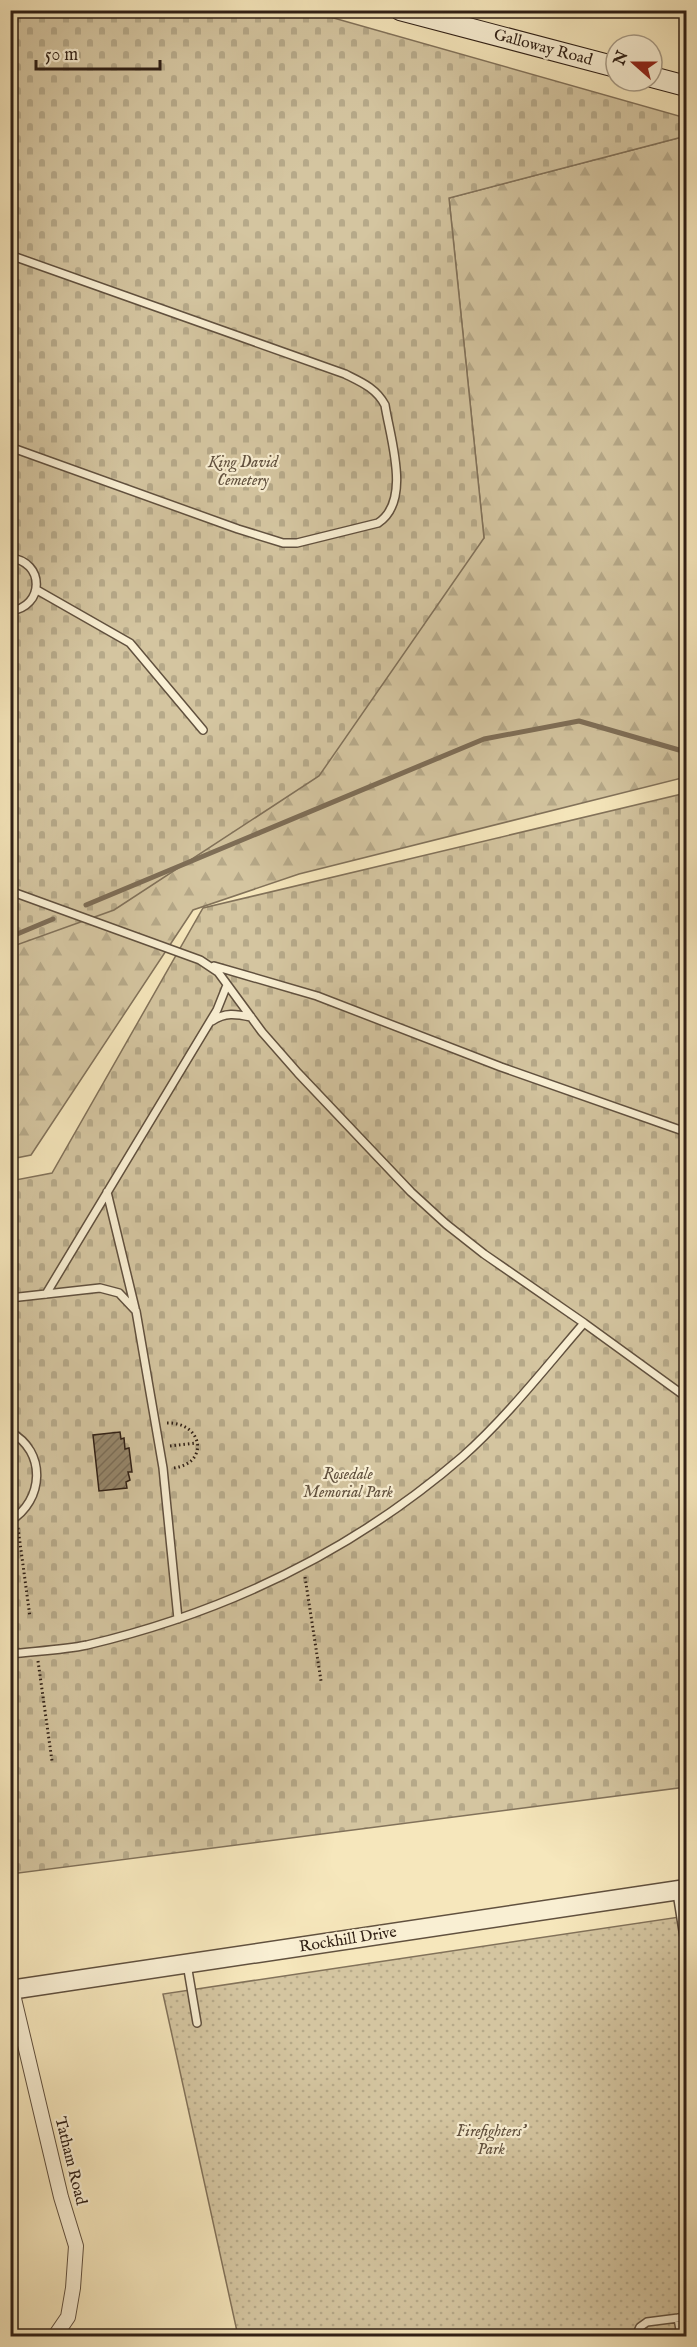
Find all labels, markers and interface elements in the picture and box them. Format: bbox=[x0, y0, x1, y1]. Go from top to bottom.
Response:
street label: Galloway Road bbox=[491, 25, 595, 71]
scale bar bbox=[36, 33, 160, 71]
north arrow bbox=[604, 33, 664, 93]
text: 50 m bbox=[45, 44, 78, 67]
text: N bbox=[610, 48, 634, 69]
park label: King David Cemetery bbox=[207, 453, 280, 491]
park label: Rosedale Memorial Park bbox=[303, 1465, 394, 1503]
street label: Rockhill Drive bbox=[298, 1922, 398, 1958]
street label: Tatham Road bbox=[49, 2115, 91, 2208]
park label: Firefighters' Park bbox=[456, 2122, 527, 2160]

